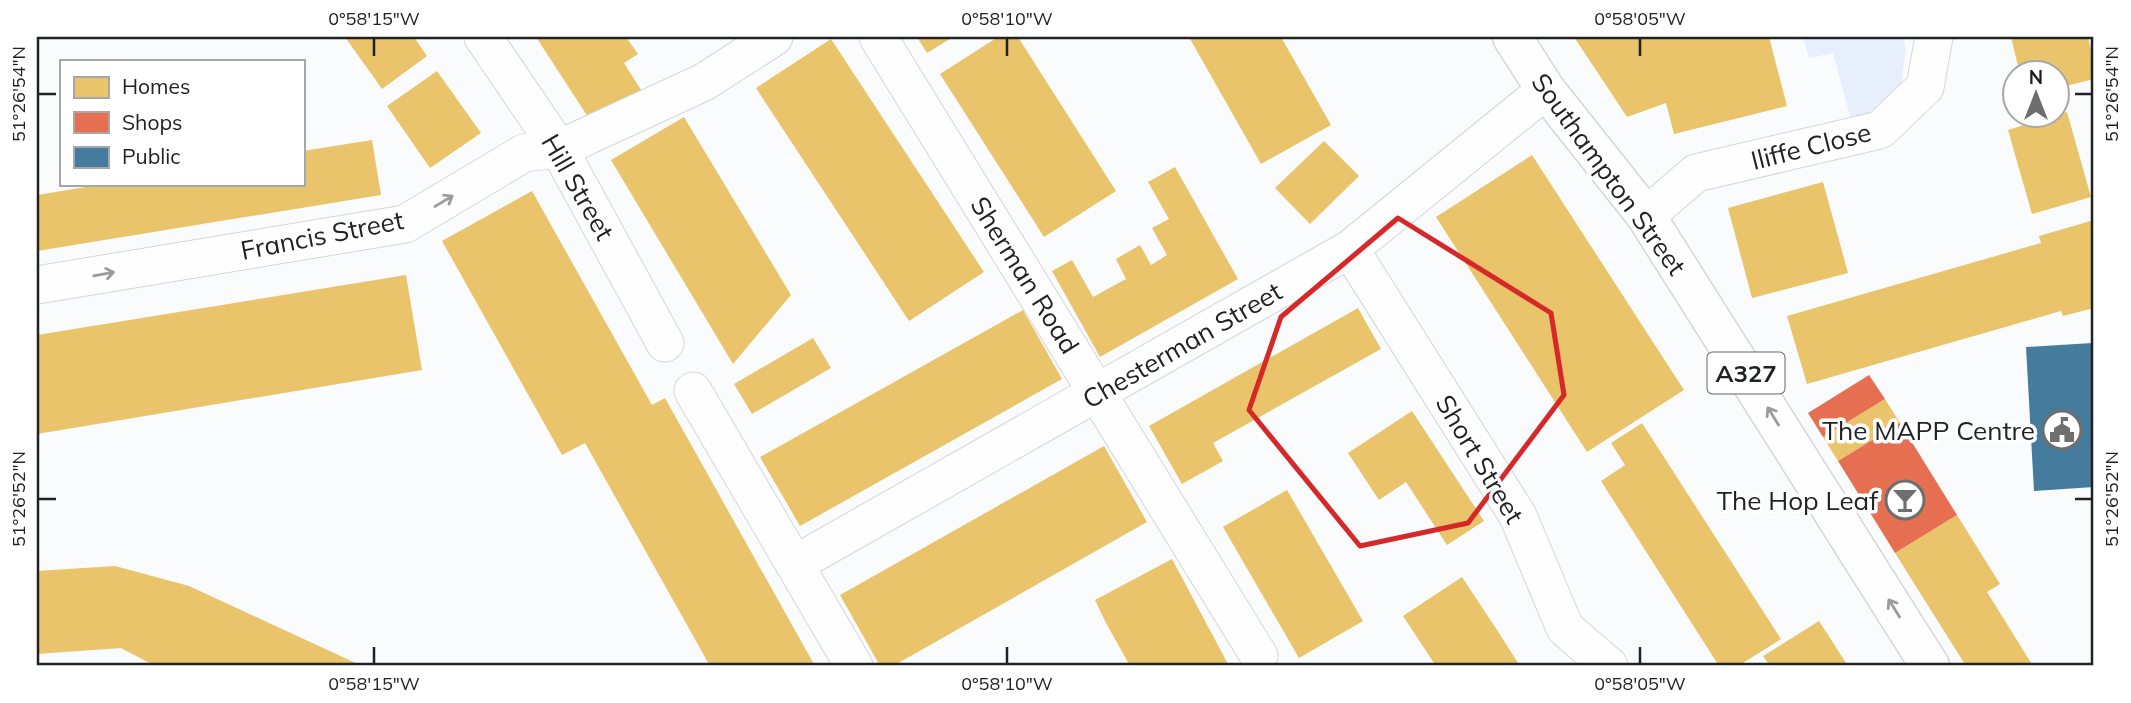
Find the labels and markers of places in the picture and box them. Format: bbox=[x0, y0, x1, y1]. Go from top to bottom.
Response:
public building icon: The MAPP Centre bbox=[2041, 409, 2083, 451]
place label: The MAPP Centre bbox=[1822, 414, 2035, 447]
bar icon: The Hop Leaf bbox=[1884, 479, 1926, 521]
place label: The Hop Leaf bbox=[1716, 484, 1879, 517]

